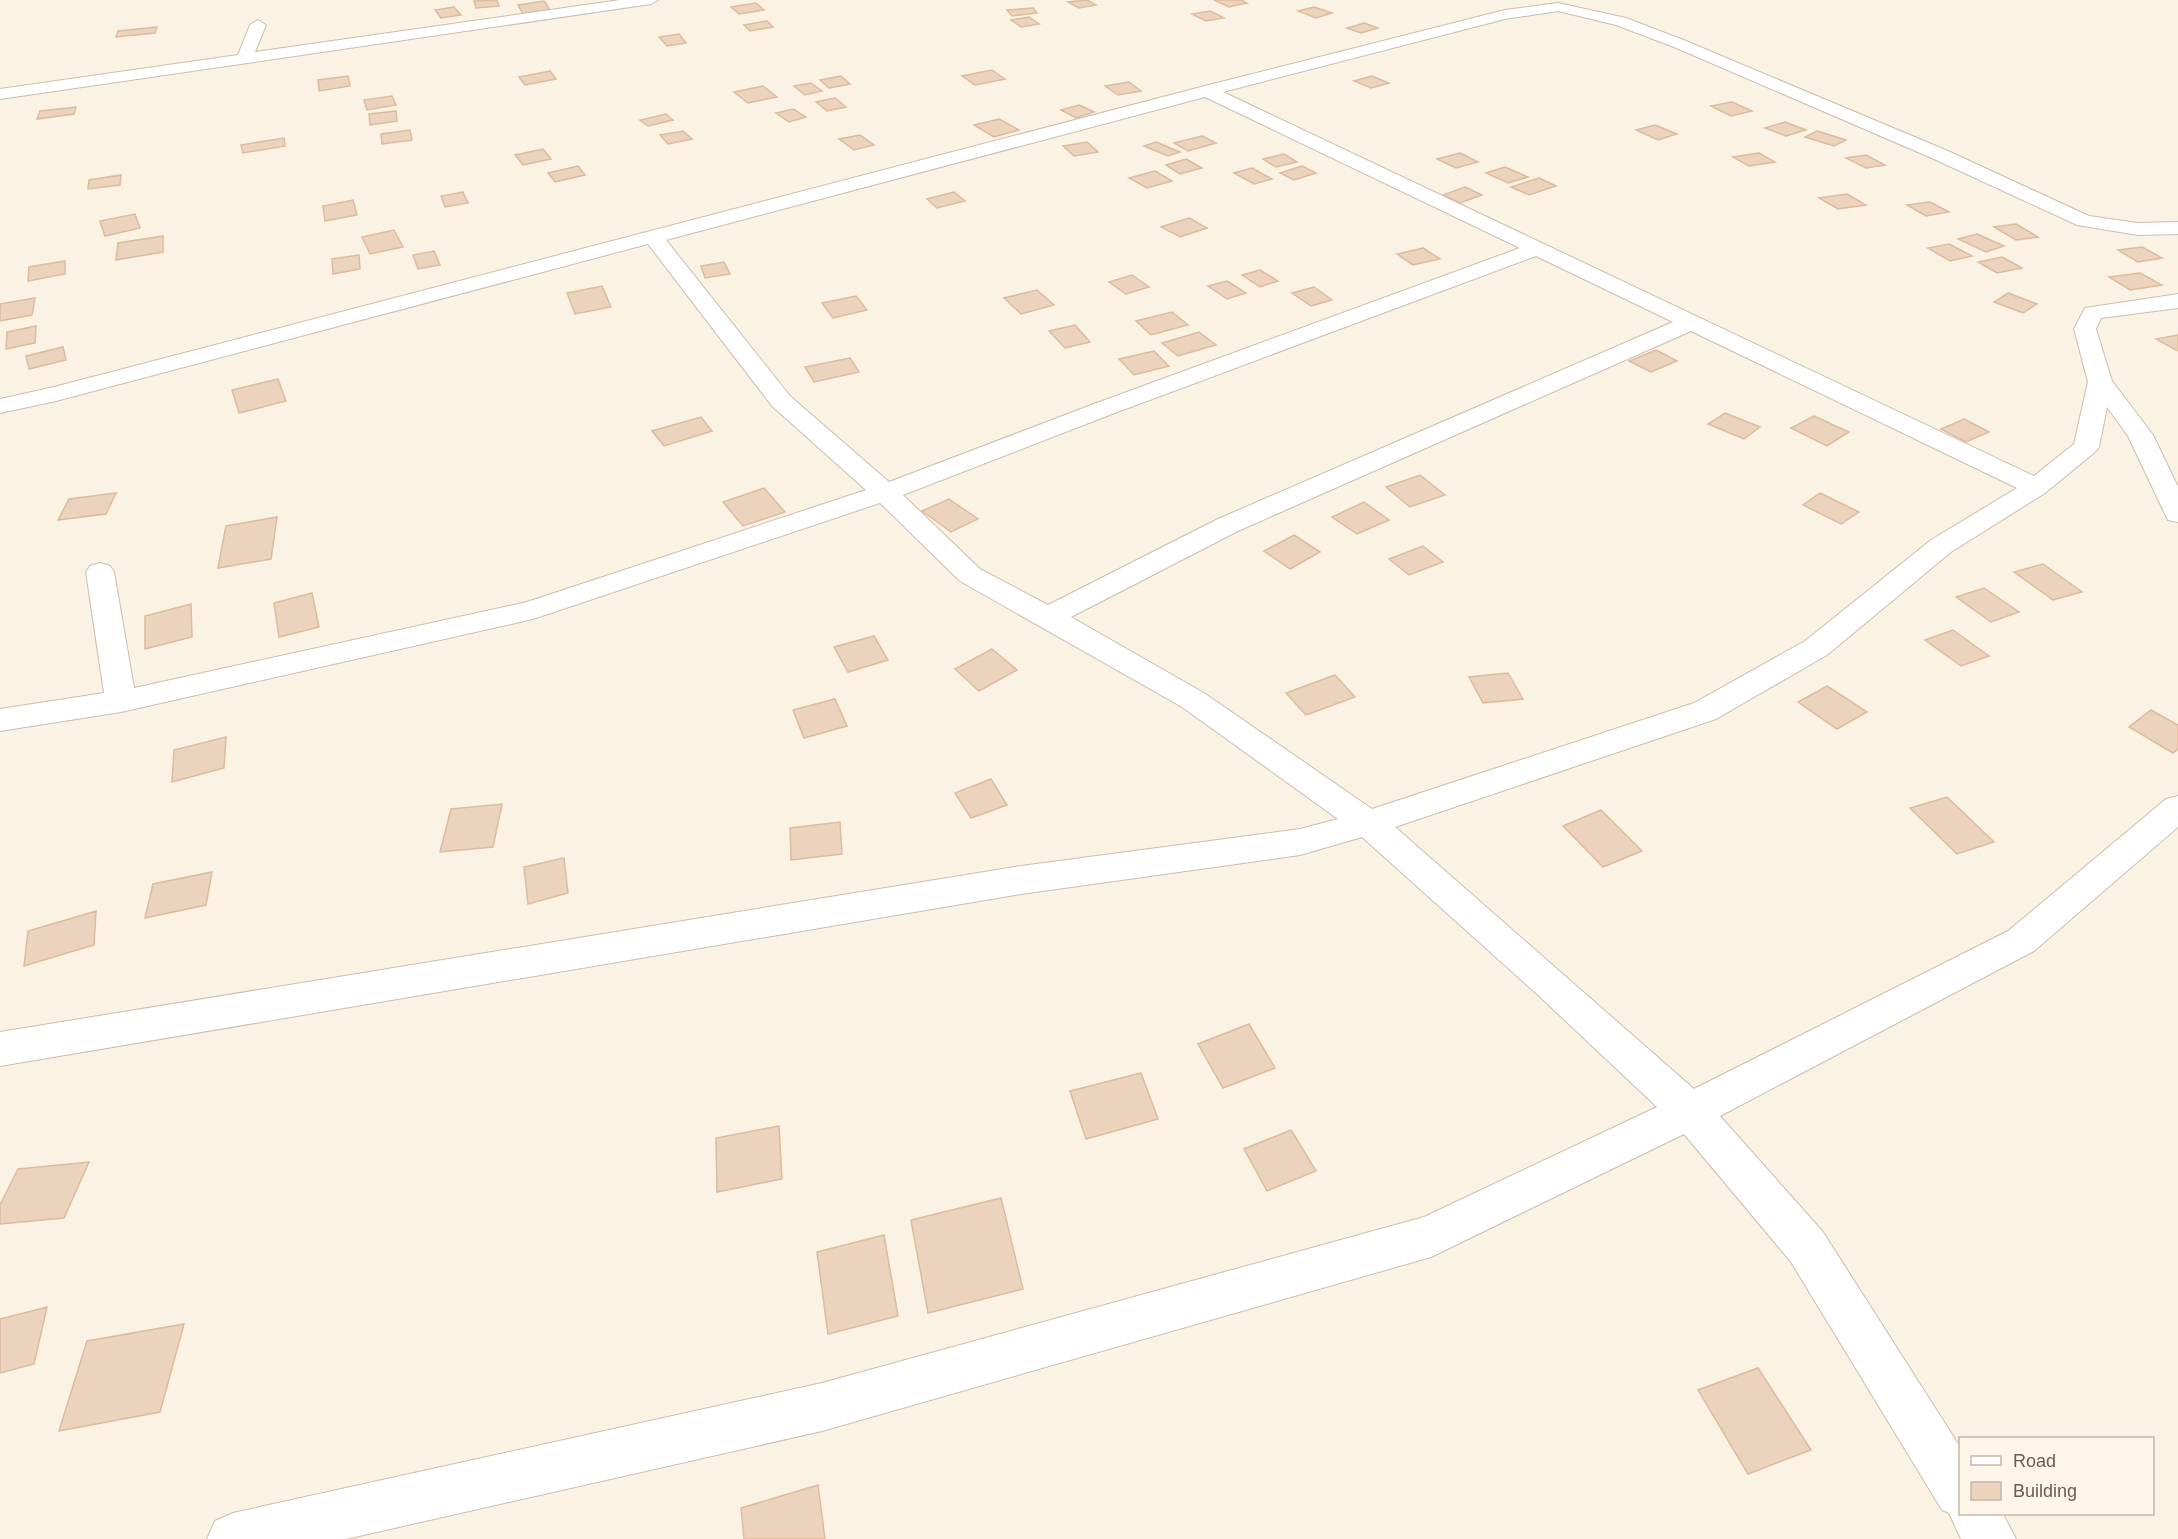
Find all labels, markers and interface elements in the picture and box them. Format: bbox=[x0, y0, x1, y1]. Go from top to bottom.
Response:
legend bbox=[1959, 1437, 2154, 1515]
text: Road bbox=[2013, 1451, 2056, 1471]
text: Building bbox=[2013, 1481, 2077, 1501]

